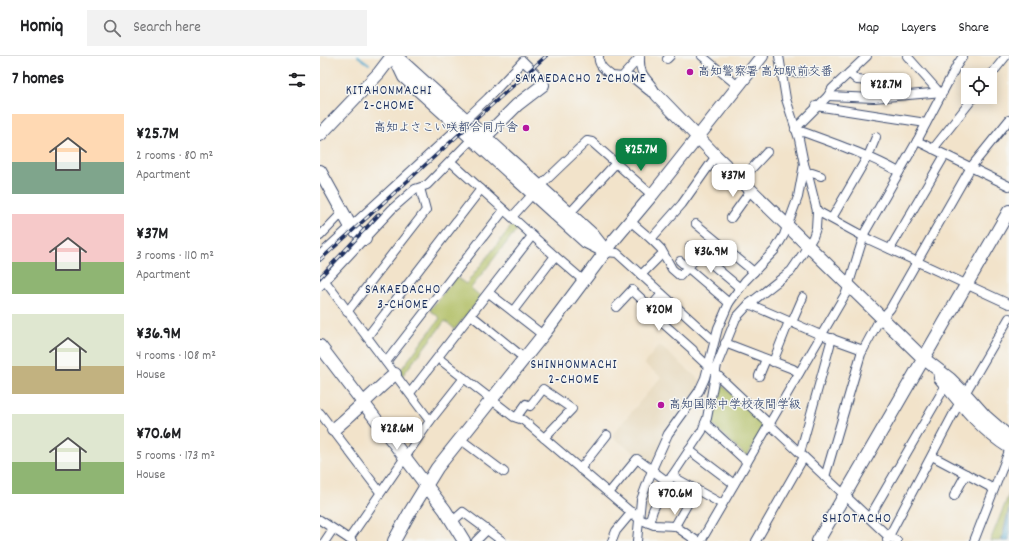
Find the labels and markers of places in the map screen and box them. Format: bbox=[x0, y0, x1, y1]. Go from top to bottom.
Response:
place label: 高知警察署 高知駅前交番 bbox=[698, 64, 833, 81]
marker: 高知警察署 高知駅前交番 bbox=[685, 67, 695, 77]
pin: ¥28.7M bbox=[853, 73, 919, 107]
place label: 高知よさこい咲都合同庁舎 bbox=[374, 120, 518, 137]
marker: 高知よさこい咲都合同庁舎 bbox=[521, 123, 531, 133]
pin: ¥25.7M bbox=[608, 138, 674, 172]
pin: ¥37M bbox=[709, 164, 757, 198]
pin: ¥36.9M bbox=[678, 240, 744, 274]
pin: ¥20M bbox=[635, 298, 683, 332]
place label: 高知国際中学校夜間学級 bbox=[669, 397, 801, 414]
marker: 高知国際中学校夜間学級 bbox=[656, 400, 666, 410]
pin: ¥28.6M bbox=[364, 417, 430, 451]
pin: ¥70.6M bbox=[642, 482, 708, 516]

